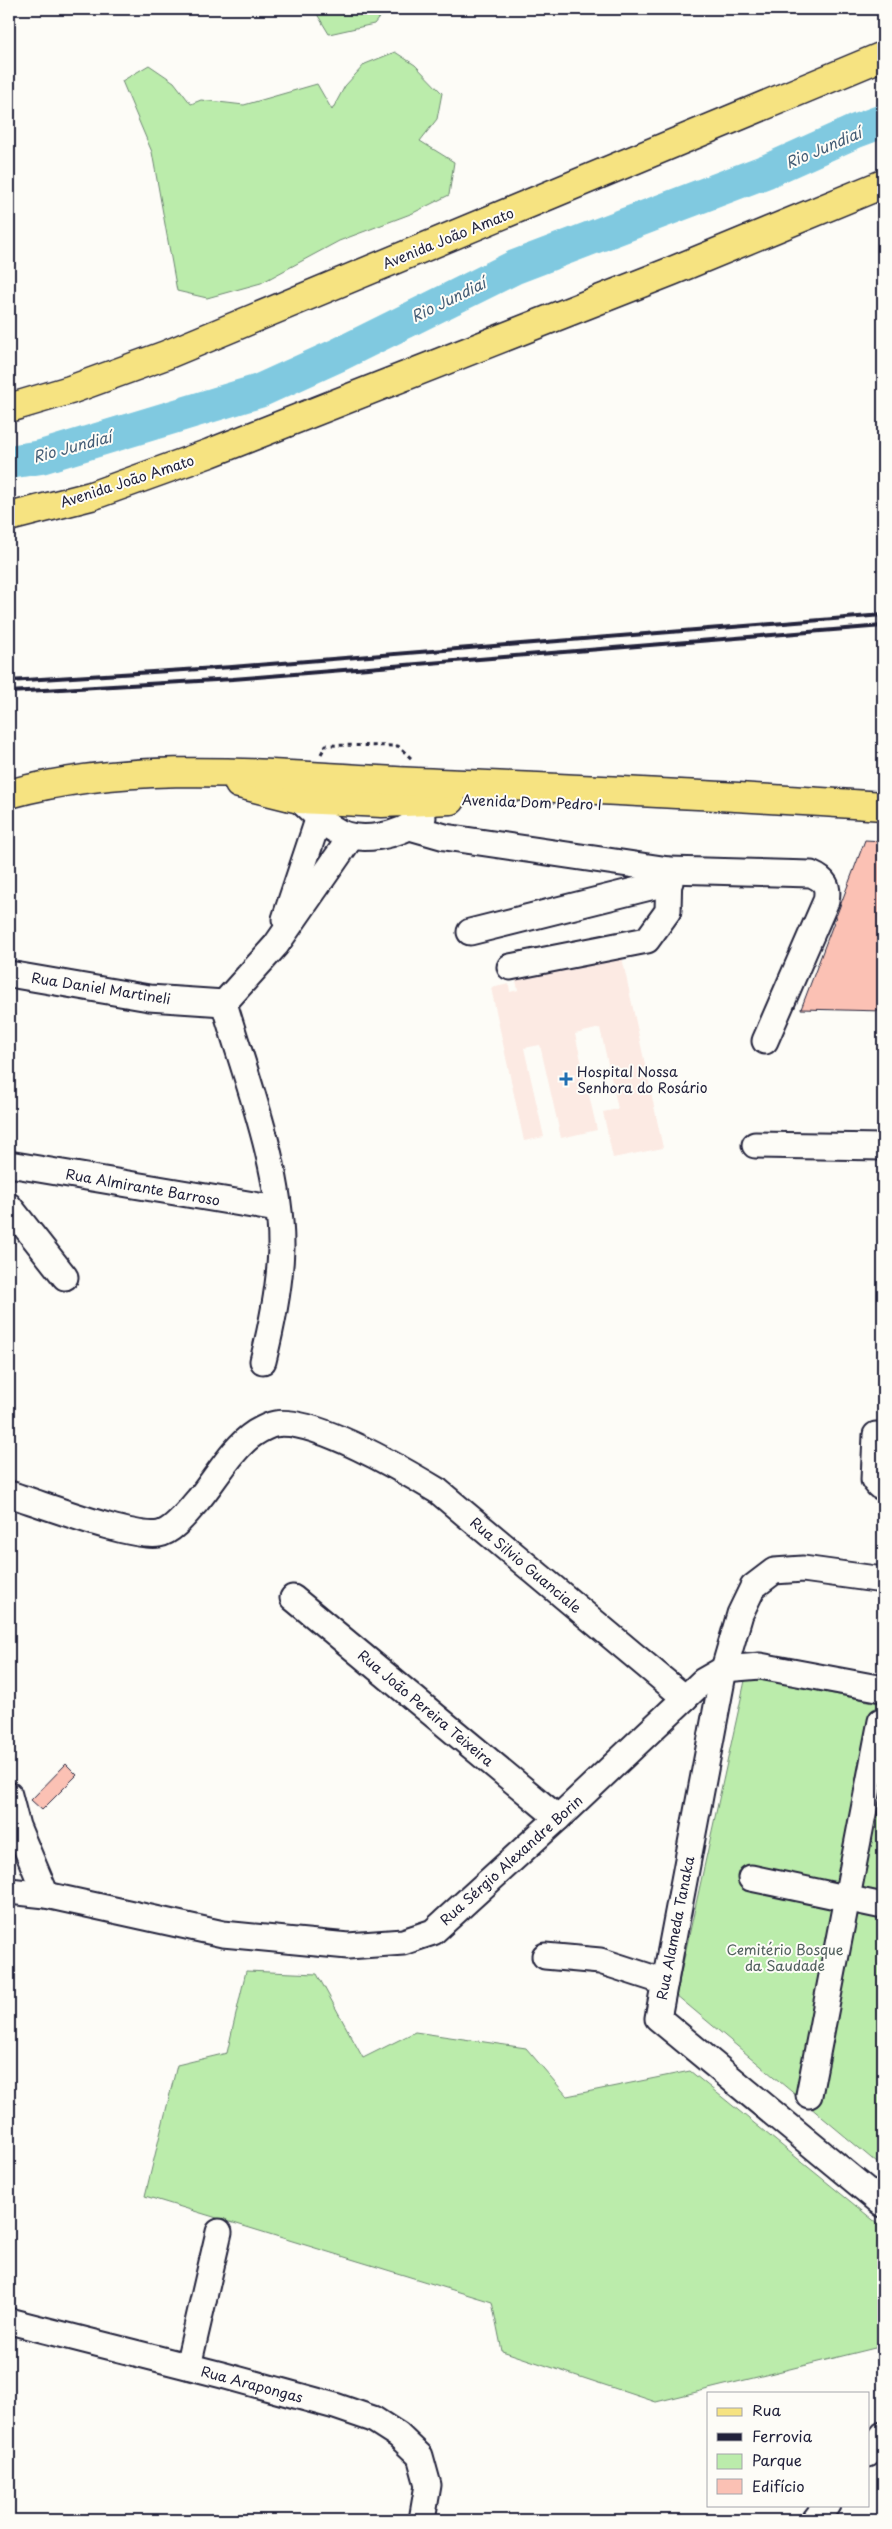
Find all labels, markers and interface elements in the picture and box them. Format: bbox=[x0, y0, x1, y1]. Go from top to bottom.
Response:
water label: Rio Jundiaí bbox=[781, 119, 868, 173]
street label: Avenida João Amato bbox=[379, 202, 517, 274]
water label: Rio Jundiaí bbox=[407, 269, 493, 327]
water label: Rio Jundiaí bbox=[30, 423, 118, 468]
street label: Avenida João Amato bbox=[57, 449, 197, 513]
street label: Avenida Dom Pedro I bbox=[462, 789, 602, 815]
street label: Rua Daniel Martineli bbox=[30, 967, 172, 1009]
place label: Hospital Nossa Senhora do Rosário bbox=[577, 1061, 708, 1098]
marker: Hospital Nossa Senhora do Rosário bbox=[559, 1072, 573, 1086]
street label: Rua Almirante Barroso bbox=[64, 1163, 222, 1211]
street label: Rua Silvio Guanciale bbox=[466, 1512, 586, 1618]
street label: Rua João Pereira Teixeira bbox=[354, 1645, 499, 1771]
street label: Rua Sérgio Alexandre Borin bbox=[435, 1790, 587, 1930]
street label: Rua Alameda Tanaka bbox=[651, 1854, 699, 2002]
park label: Cemitério Bosque da Saudade bbox=[727, 1939, 844, 1976]
street label: Rua Arapongas bbox=[199, 2360, 305, 2408]
legend bbox=[707, 2392, 870, 2506]
text: Rua bbox=[752, 2398, 781, 2421]
text: Ferrovia bbox=[752, 2424, 813, 2447]
text: Parque bbox=[752, 2448, 802, 2471]
text: Edifício bbox=[752, 2474, 805, 2497]

